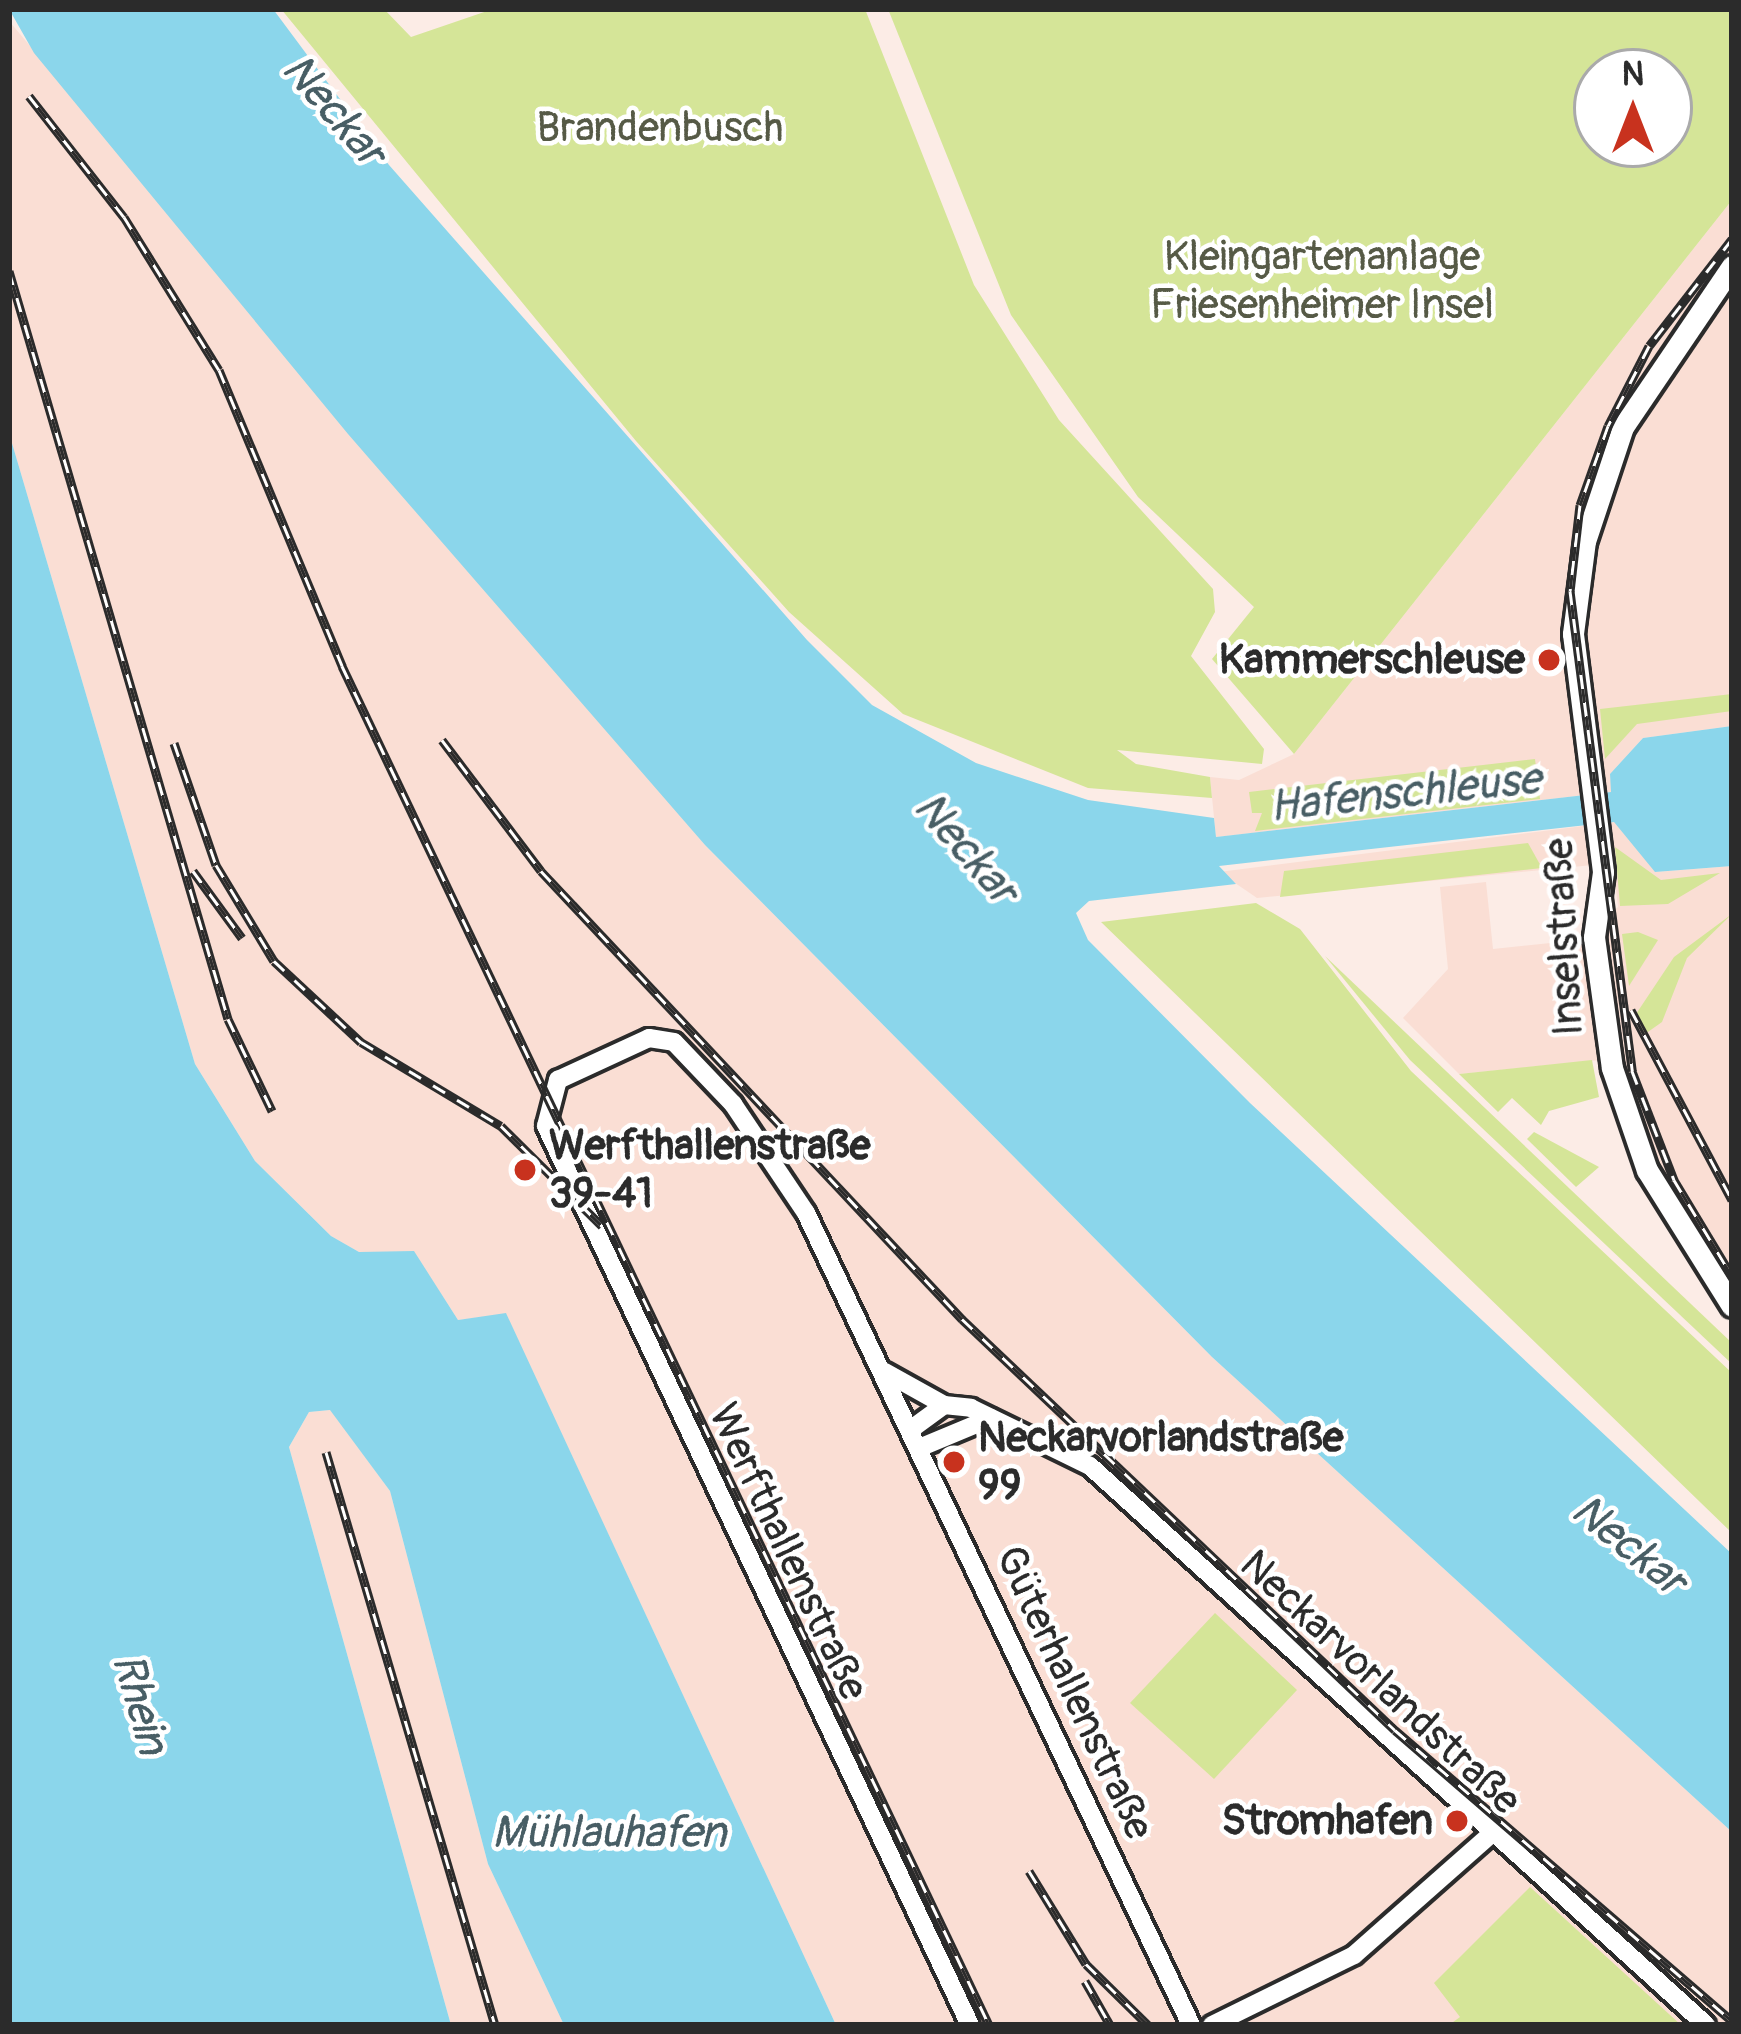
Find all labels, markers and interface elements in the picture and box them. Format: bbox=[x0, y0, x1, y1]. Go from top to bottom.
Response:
water label: Neckar bbox=[270, 44, 396, 178]
north arrow bbox=[1573, 48, 1693, 168]
text: N bbox=[1622, 54, 1644, 95]
park label: Brandenbusch bbox=[536, 103, 784, 153]
park label: Kleingartenanlage Friesenheimer Insel bbox=[1150, 232, 1494, 330]
place label: Kammerschleuse bbox=[1219, 635, 1525, 685]
marker: Kammerschleuse bbox=[1536, 647, 1562, 673]
water label: Hafenschleuse bbox=[1267, 753, 1543, 835]
water label: Neckar bbox=[902, 782, 1028, 916]
street label: Inselstraße bbox=[1534, 837, 1594, 1037]
place label: Werfthallenstraße 39-41 bbox=[549, 1121, 870, 1220]
marker: Werfthallenstraße 39-41 bbox=[512, 1157, 538, 1183]
street label: Werfthallenstraße bbox=[697, 1396, 879, 1708]
place label: Neckarvorlandstraße 99 bbox=[978, 1413, 1343, 1512]
marker: Neckarvorlandstraße 99 bbox=[941, 1449, 967, 1475]
water label: Neckar bbox=[1560, 1484, 1696, 1608]
street label: Güterhallenstraße bbox=[984, 1538, 1164, 1848]
street label: Neckarvorlandstraße bbox=[1229, 1540, 1531, 1826]
water label: Rhein bbox=[99, 1647, 179, 1761]
place label: Stromhafen bbox=[1221, 1796, 1433, 1846]
water label: Mühlauhafen bbox=[492, 1807, 726, 1861]
marker: Stromhafen bbox=[1444, 1808, 1470, 1834]

